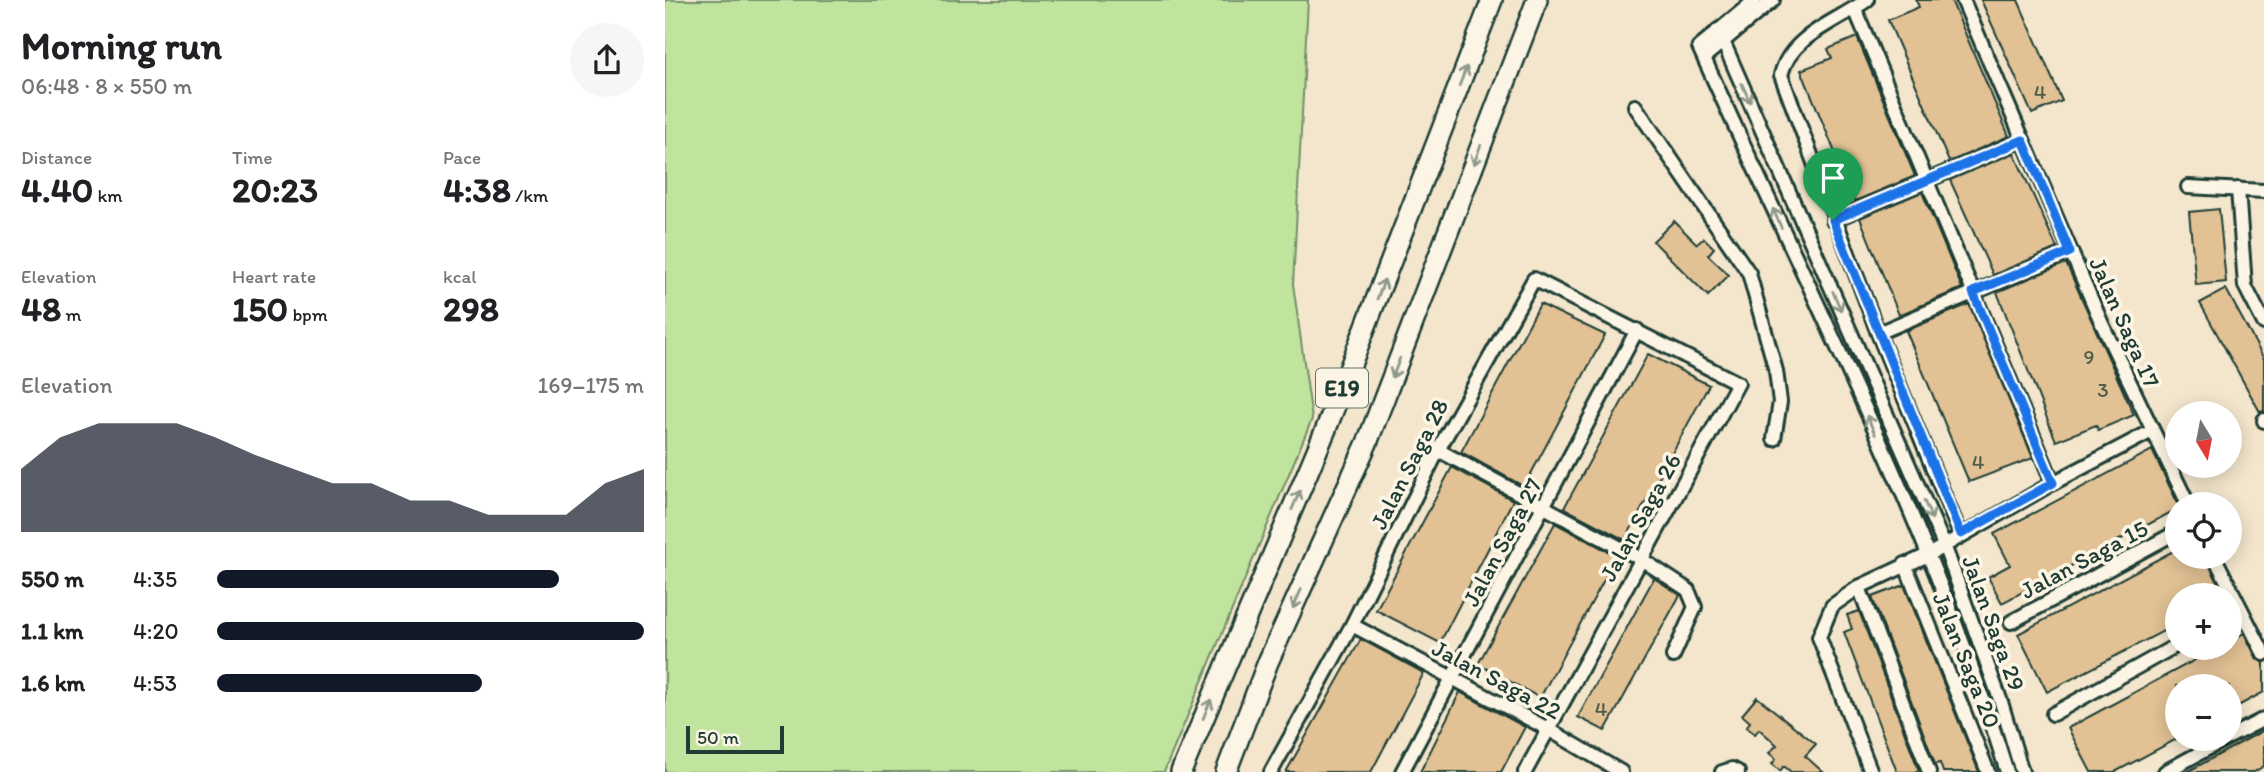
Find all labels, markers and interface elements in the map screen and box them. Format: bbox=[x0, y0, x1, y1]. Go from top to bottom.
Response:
text: Morning run bbox=[21, 23, 222, 69]
button: share bbox=[570, 23, 644, 97]
one-way arrow bbox=[1457, 66, 1470, 88]
text: 06:48 · 8 × 550 m bbox=[21, 72, 192, 100]
house number: 4 bbox=[2034, 79, 2047, 104]
one-way arrow bbox=[1740, 81, 1753, 103]
one-way arrow bbox=[1470, 144, 1482, 166]
text: Distance bbox=[21, 146, 92, 169]
text: Time bbox=[232, 146, 273, 169]
text: Pace bbox=[443, 146, 481, 169]
pin bbox=[1803, 148, 1863, 220]
icon: arrive bbox=[1814, 159, 1852, 197]
text: 4.40 bbox=[21, 169, 93, 211]
text: 20:23 bbox=[232, 169, 318, 211]
text: 4:38 bbox=[443, 169, 511, 211]
text: km bbox=[93, 184, 123, 207]
text: /km bbox=[511, 184, 548, 207]
one-way arrow bbox=[1770, 208, 1783, 229]
street label: Jalan Saga 17 bbox=[2083, 252, 2167, 392]
text: Elevation bbox=[21, 265, 97, 288]
text: Heart rate bbox=[232, 265, 316, 288]
text: kcal bbox=[443, 265, 477, 288]
one-way arrow bbox=[1375, 278, 1388, 300]
text: 48 bbox=[21, 288, 61, 330]
text: 150 bbox=[232, 288, 288, 330]
text: 298 bbox=[443, 288, 499, 330]
one-way arrow bbox=[1831, 290, 1844, 311]
text: m bbox=[61, 303, 81, 326]
text: bpm bbox=[288, 303, 328, 326]
house number: 9 bbox=[2084, 344, 2094, 369]
one-way arrow bbox=[1388, 356, 1401, 378]
road number: E19 bbox=[1316, 368, 1368, 408]
text: Elevation bbox=[21, 371, 112, 399]
text: 169–175 m bbox=[538, 371, 644, 399]
house number: 3 bbox=[2097, 377, 2109, 402]
street label: Jalan Saga 28 bbox=[1364, 394, 1454, 534]
north arrow bbox=[2165, 401, 2242, 478]
map controls bbox=[2165, 401, 2242, 751]
one-way arrow bbox=[1864, 415, 1877, 436]
street label: Jalan Saga 26 bbox=[1593, 448, 1687, 586]
house number: 4 bbox=[1972, 449, 1985, 474]
street label: Jalan Saga 27 bbox=[1456, 473, 1548, 611]
one-way arrow bbox=[1290, 489, 1303, 511]
button: locate bbox=[2165, 492, 2242, 569]
one-way arrow bbox=[1922, 498, 1935, 520]
street label: Jalan Saga 15 bbox=[2015, 513, 2153, 605]
street label: Jalan Saga 29 bbox=[1956, 551, 2032, 695]
text: 550 m bbox=[21, 565, 84, 593]
text: 4:35 bbox=[133, 565, 177, 593]
button: + bbox=[2165, 583, 2242, 660]
one-way arrow bbox=[1290, 588, 1303, 609]
street label: Jalan Saga 20 bbox=[1927, 588, 2007, 732]
text: 1.1 km bbox=[21, 617, 84, 645]
text: 4:20 bbox=[133, 617, 179, 645]
street label: Jalan Saga 22 bbox=[1428, 633, 1567, 725]
text: 1.6 km bbox=[21, 669, 85, 697]
text: 4:53 bbox=[133, 669, 177, 697]
button: − bbox=[2165, 674, 2242, 751]
house number: 4 bbox=[1595, 696, 1608, 721]
one-way arrow bbox=[1201, 699, 1214, 720]
scale bar bbox=[686, 723, 784, 755]
text: 50 m bbox=[697, 726, 739, 749]

